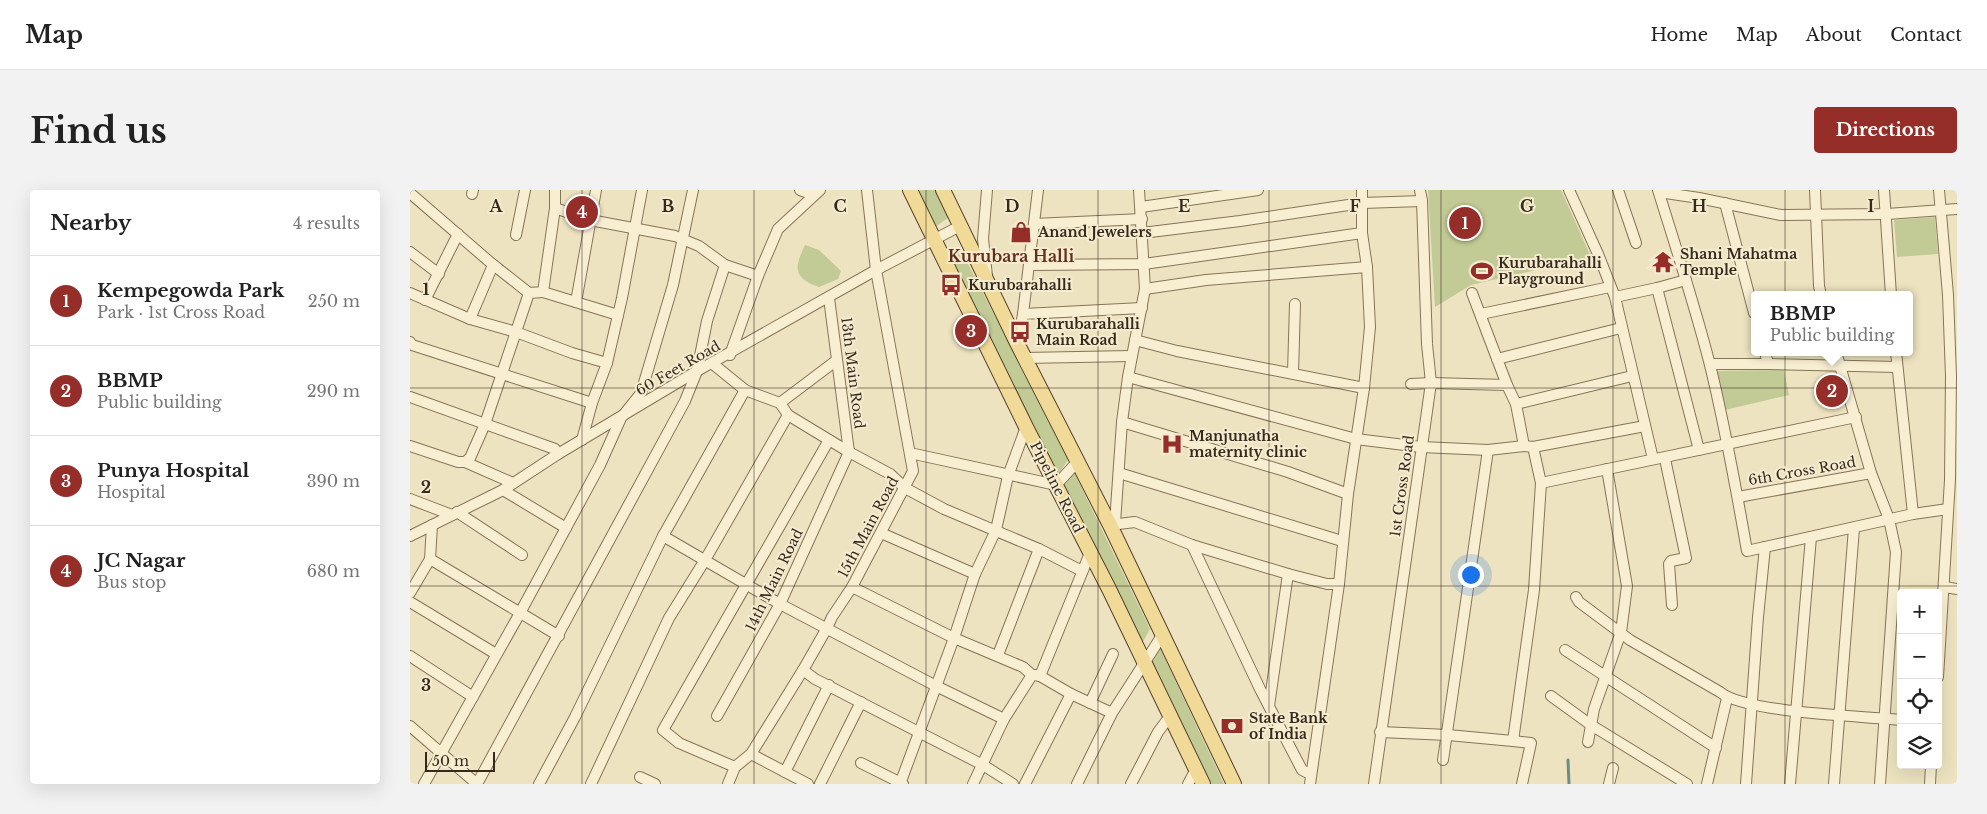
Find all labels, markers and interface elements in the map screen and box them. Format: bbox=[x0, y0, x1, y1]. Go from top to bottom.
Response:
text: Map bbox=[25, 20, 83, 49]
text: Home bbox=[1650, 24, 1708, 46]
text: Map bbox=[1736, 24, 1778, 46]
text: About bbox=[1806, 24, 1862, 46]
text: Contact bbox=[1890, 24, 1962, 46]
button: Directions bbox=[1814, 107, 1957, 153]
text: Find us bbox=[30, 109, 167, 152]
pin: 4 bbox=[566, 193, 598, 231]
text: A bbox=[489, 196, 504, 216]
text: B bbox=[662, 196, 675, 216]
text: C bbox=[833, 196, 847, 216]
text: D bbox=[1005, 196, 1019, 216]
text: E bbox=[1178, 196, 1190, 216]
text: F bbox=[1349, 196, 1361, 216]
text: G bbox=[1520, 196, 1534, 216]
text: H bbox=[1691, 196, 1707, 216]
text: I bbox=[1868, 196, 1875, 216]
pin: 1 bbox=[1449, 204, 1481, 242]
text: Nearby bbox=[50, 210, 131, 236]
text: 4 results bbox=[293, 213, 360, 233]
shop icon: Anand Jewelers bbox=[1008, 219, 1034, 245]
place label: Anand Jewelers bbox=[1037, 223, 1152, 241]
place label: Shani Mahatma Temple bbox=[1680, 245, 1797, 279]
district label: Kurubara Halli bbox=[948, 246, 1074, 266]
temple icon: Shani Mahatma Temple bbox=[1650, 249, 1676, 275]
place label: Kurubarahalli Playground bbox=[1498, 254, 1602, 288]
sports icon: Kurubarahalli Playground bbox=[1469, 258, 1495, 284]
bus stop icon: Kurubarahalli bbox=[938, 272, 964, 298]
place label: Kurubarahalli bbox=[968, 276, 1072, 294]
text: Kempegowda Park bbox=[97, 279, 284, 302]
text: 1 bbox=[423, 279, 430, 299]
text: 1 bbox=[63, 291, 69, 311]
text: 250 m bbox=[308, 291, 360, 311]
popup bbox=[1751, 291, 1913, 356]
text: Park · 1st Cross Road bbox=[97, 302, 265, 322]
text: BBMP bbox=[1770, 302, 1835, 325]
pin: 3 bbox=[955, 312, 987, 350]
place label: Kurubarahalli Main Road bbox=[1036, 315, 1140, 349]
street label: 13th Main Road bbox=[837, 316, 869, 430]
bus stop icon: Kurubarahalli Main Road bbox=[1007, 319, 1033, 345]
text: Public building bbox=[1770, 325, 1894, 345]
street label: 60 Feet Road bbox=[633, 336, 724, 399]
text: BBMP bbox=[97, 369, 163, 392]
pin: 2 bbox=[1816, 372, 1848, 410]
text: 2 bbox=[61, 381, 71, 401]
text: 290 m bbox=[307, 381, 360, 401]
text: Public building bbox=[97, 392, 222, 412]
place label: Manjunatha maternity clinic bbox=[1189, 427, 1307, 461]
hospital icon: Manjunatha maternity clinic bbox=[1159, 431, 1185, 457]
street label: 1st Cross Road bbox=[1386, 433, 1418, 538]
street label: Pipeline Road bbox=[1026, 438, 1088, 536]
street label: 6th Cross Road bbox=[1747, 453, 1858, 489]
text: Punya Hospital bbox=[97, 459, 249, 482]
text: 3 bbox=[61, 471, 71, 491]
text: 390 m bbox=[307, 471, 360, 491]
street label: 15th Main Road bbox=[834, 473, 902, 581]
text: 2 bbox=[421, 477, 431, 497]
text: Hospital bbox=[97, 482, 166, 502]
street label: 14th Main Road bbox=[741, 525, 807, 634]
text: JC Nagar bbox=[97, 549, 185, 572]
text: 4 bbox=[61, 561, 71, 581]
text: 680 m bbox=[307, 561, 360, 581]
your location bbox=[1458, 562, 1484, 588]
text: Bus stop bbox=[97, 572, 166, 592]
map controls bbox=[1897, 589, 1942, 769]
button: + bbox=[1897, 589, 1942, 634]
button: − bbox=[1897, 634, 1942, 679]
text: 3 bbox=[421, 675, 431, 695]
button: locate bbox=[1897, 679, 1942, 724]
place label: State Bank of India bbox=[1249, 709, 1328, 743]
bank icon: State Bank of India bbox=[1219, 713, 1245, 739]
button: layers bbox=[1897, 724, 1942, 769]
scale bar bbox=[425, 749, 495, 772]
text: 50 m bbox=[432, 752, 469, 770]

